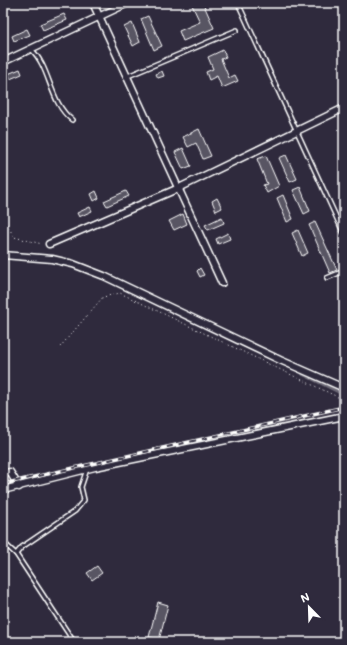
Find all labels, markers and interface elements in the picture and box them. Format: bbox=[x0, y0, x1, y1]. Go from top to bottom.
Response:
north arrow bbox=[289, 587, 329, 627]
text: N bbox=[298, 589, 312, 606]

